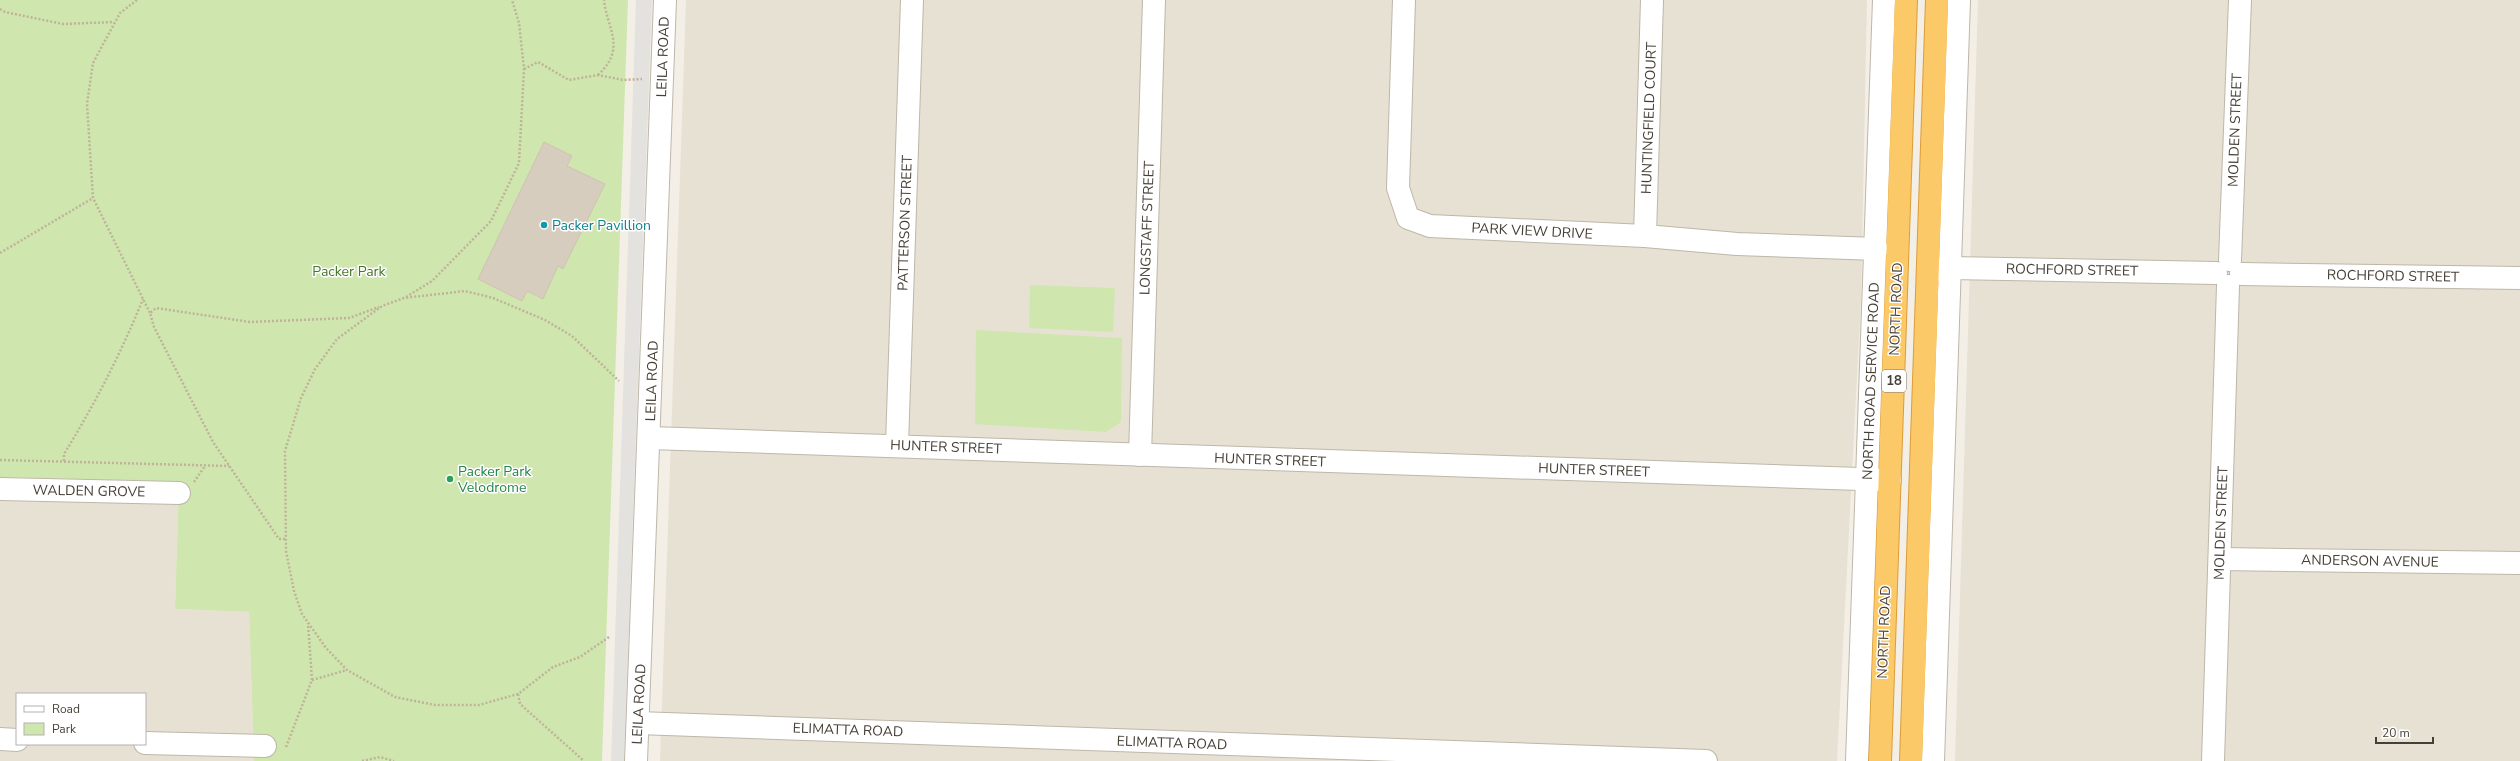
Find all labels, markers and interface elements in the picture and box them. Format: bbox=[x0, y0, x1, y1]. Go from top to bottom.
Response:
street label: LEILA ROAD bbox=[652, 16, 674, 98]
street label: HUNTINGFIELD COURT bbox=[1637, 41, 1661, 194]
street label: MOLDEN STREET bbox=[2224, 72, 2246, 187]
street label: PATTERSON STREET bbox=[893, 154, 917, 291]
street label: LONGSTAFF STREET bbox=[1135, 160, 1159, 295]
place label: Packer Pavillion bbox=[552, 216, 651, 235]
street label: PARK VIEW DRIVE bbox=[1471, 218, 1593, 244]
marker: Packer Pavillion bbox=[539, 220, 549, 230]
street label: ROCHFORD STREET bbox=[2006, 259, 2139, 281]
park label: Packer Park bbox=[312, 262, 387, 281]
street label: NORTH ROAD bbox=[1885, 262, 1907, 356]
street label: ROCHFORD STREET bbox=[2327, 265, 2460, 287]
street label: NORTH ROAD SERVICE ROAD bbox=[1858, 282, 1884, 480]
street label: LEILA ROAD bbox=[641, 340, 663, 422]
road number: 18 bbox=[1882, 370, 1906, 392]
street label: HUNTER STREET bbox=[890, 436, 1003, 458]
street label: HUNTER STREET bbox=[1214, 449, 1327, 471]
street label: HUNTER STREET bbox=[1538, 459, 1651, 481]
place label: Packer Park Velodrome bbox=[457, 462, 532, 497]
street label: MOLDEN STREET bbox=[2210, 465, 2232, 580]
marker: Packer Park Velodrome bbox=[445, 474, 455, 484]
street label: WALDEN GROVE bbox=[32, 481, 146, 501]
street label: ANDERSON AVENUE bbox=[2301, 550, 2439, 572]
street label: NORTH ROAD bbox=[1873, 585, 1895, 679]
street label: LEILA ROAD bbox=[627, 663, 651, 745]
legend bbox=[16, 693, 146, 745]
text: Road bbox=[52, 701, 80, 717]
street label: ELIMATTA ROAD bbox=[792, 719, 904, 741]
scale bar bbox=[2376, 719, 2433, 745]
text: Park bbox=[52, 721, 77, 737]
text: 20 m bbox=[2382, 725, 2410, 741]
street label: ELIMATTA ROAD bbox=[1116, 732, 1228, 754]

